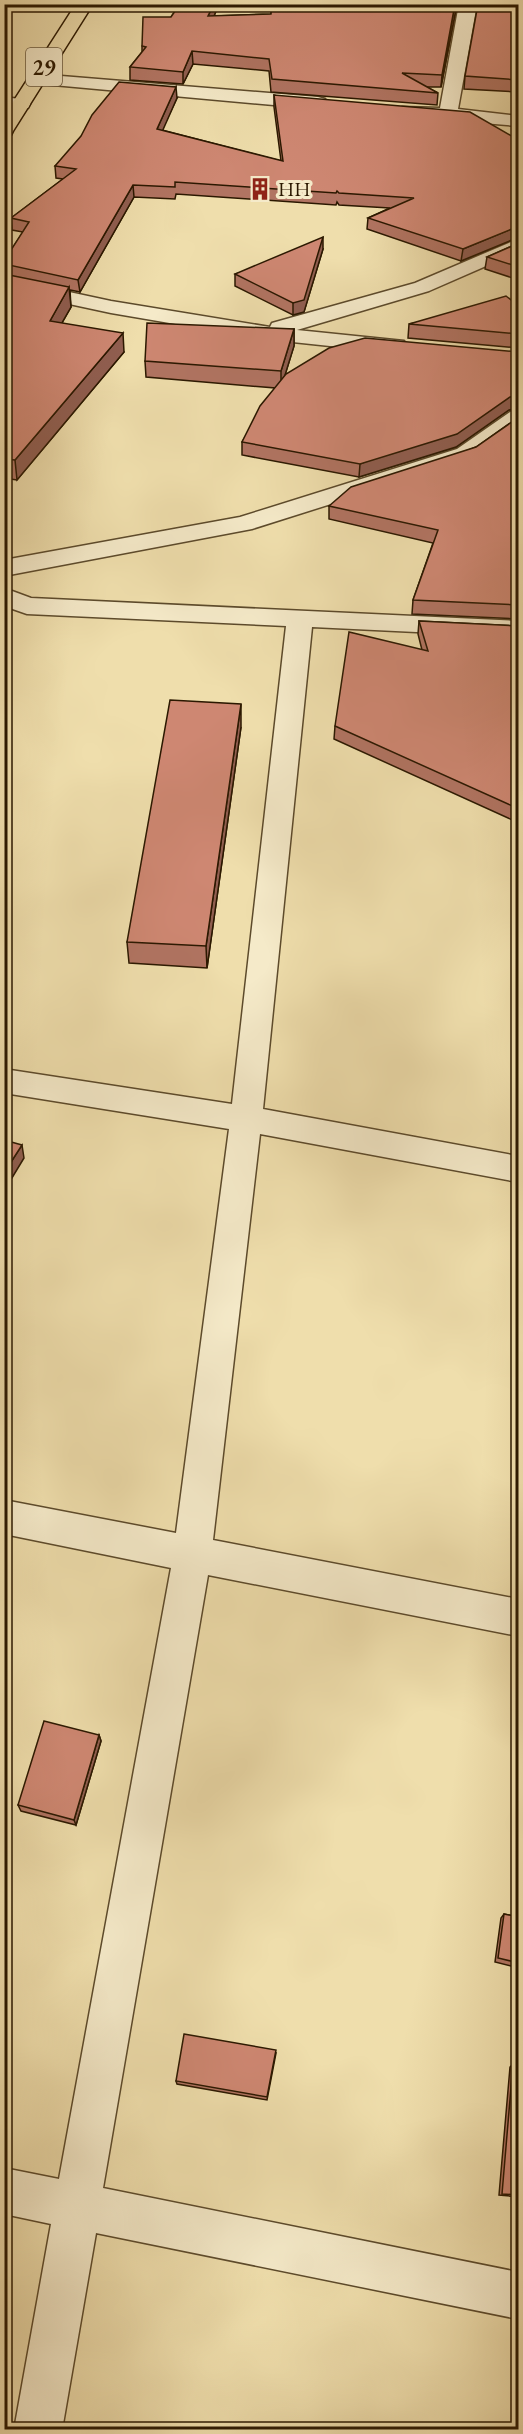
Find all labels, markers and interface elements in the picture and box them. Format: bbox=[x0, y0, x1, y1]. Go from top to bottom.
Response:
road number: 29 bbox=[26, 48, 62, 86]
building icon: HH bbox=[247, 176, 273, 202]
place label: HH bbox=[278, 176, 310, 202]

